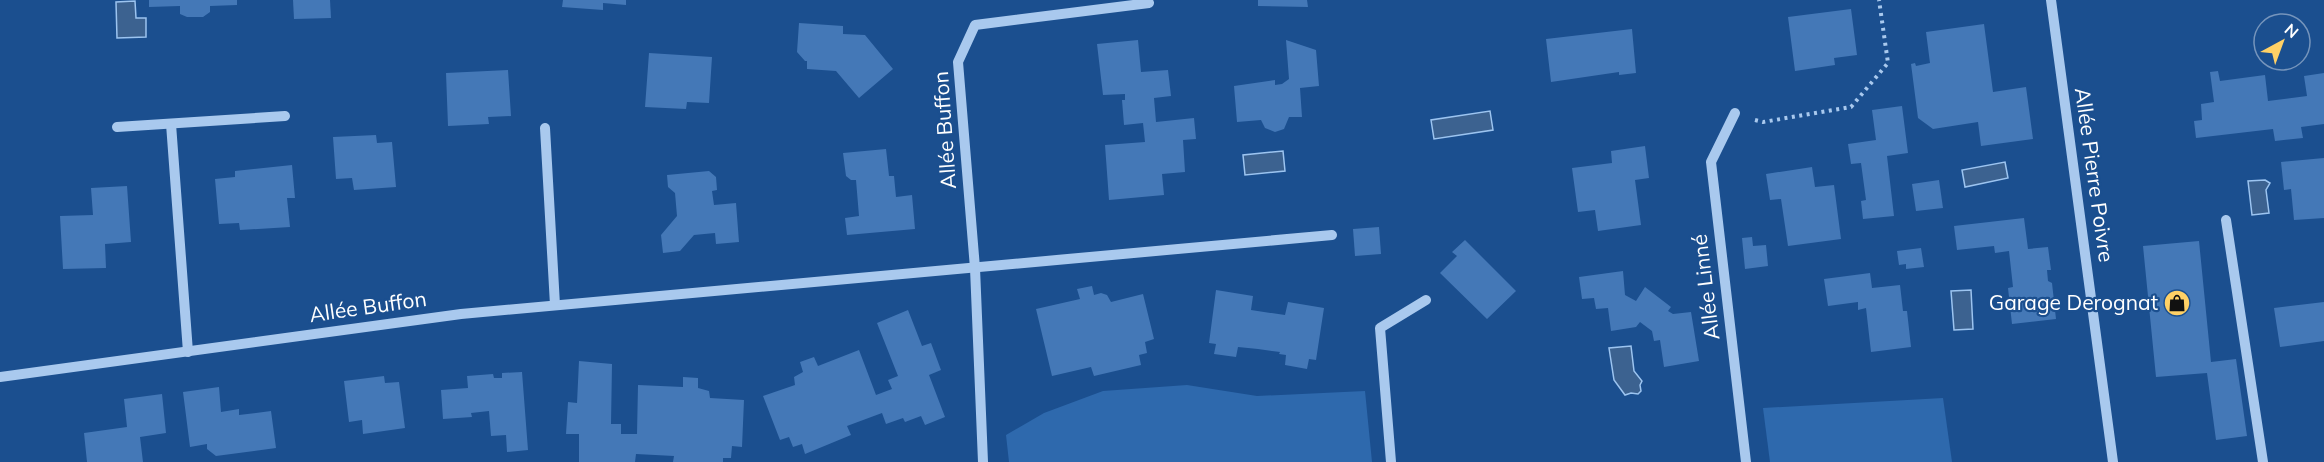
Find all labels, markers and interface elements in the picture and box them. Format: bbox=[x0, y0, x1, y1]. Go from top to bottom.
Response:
north arrow bbox=[2252, 12, 2312, 72]
text: N bbox=[2281, 19, 2303, 42]
street label: Allée Buffon bbox=[927, 70, 961, 190]
street label: Allée Pierre Poivre bbox=[2070, 86, 2120, 264]
street label: Allée Linné bbox=[1686, 233, 1724, 341]
street label: Allée Buffon bbox=[308, 285, 428, 327]
shop icon: Garage Derognat bbox=[2162, 288, 2192, 318]
place label: Garage Derognat bbox=[1989, 289, 2158, 315]

